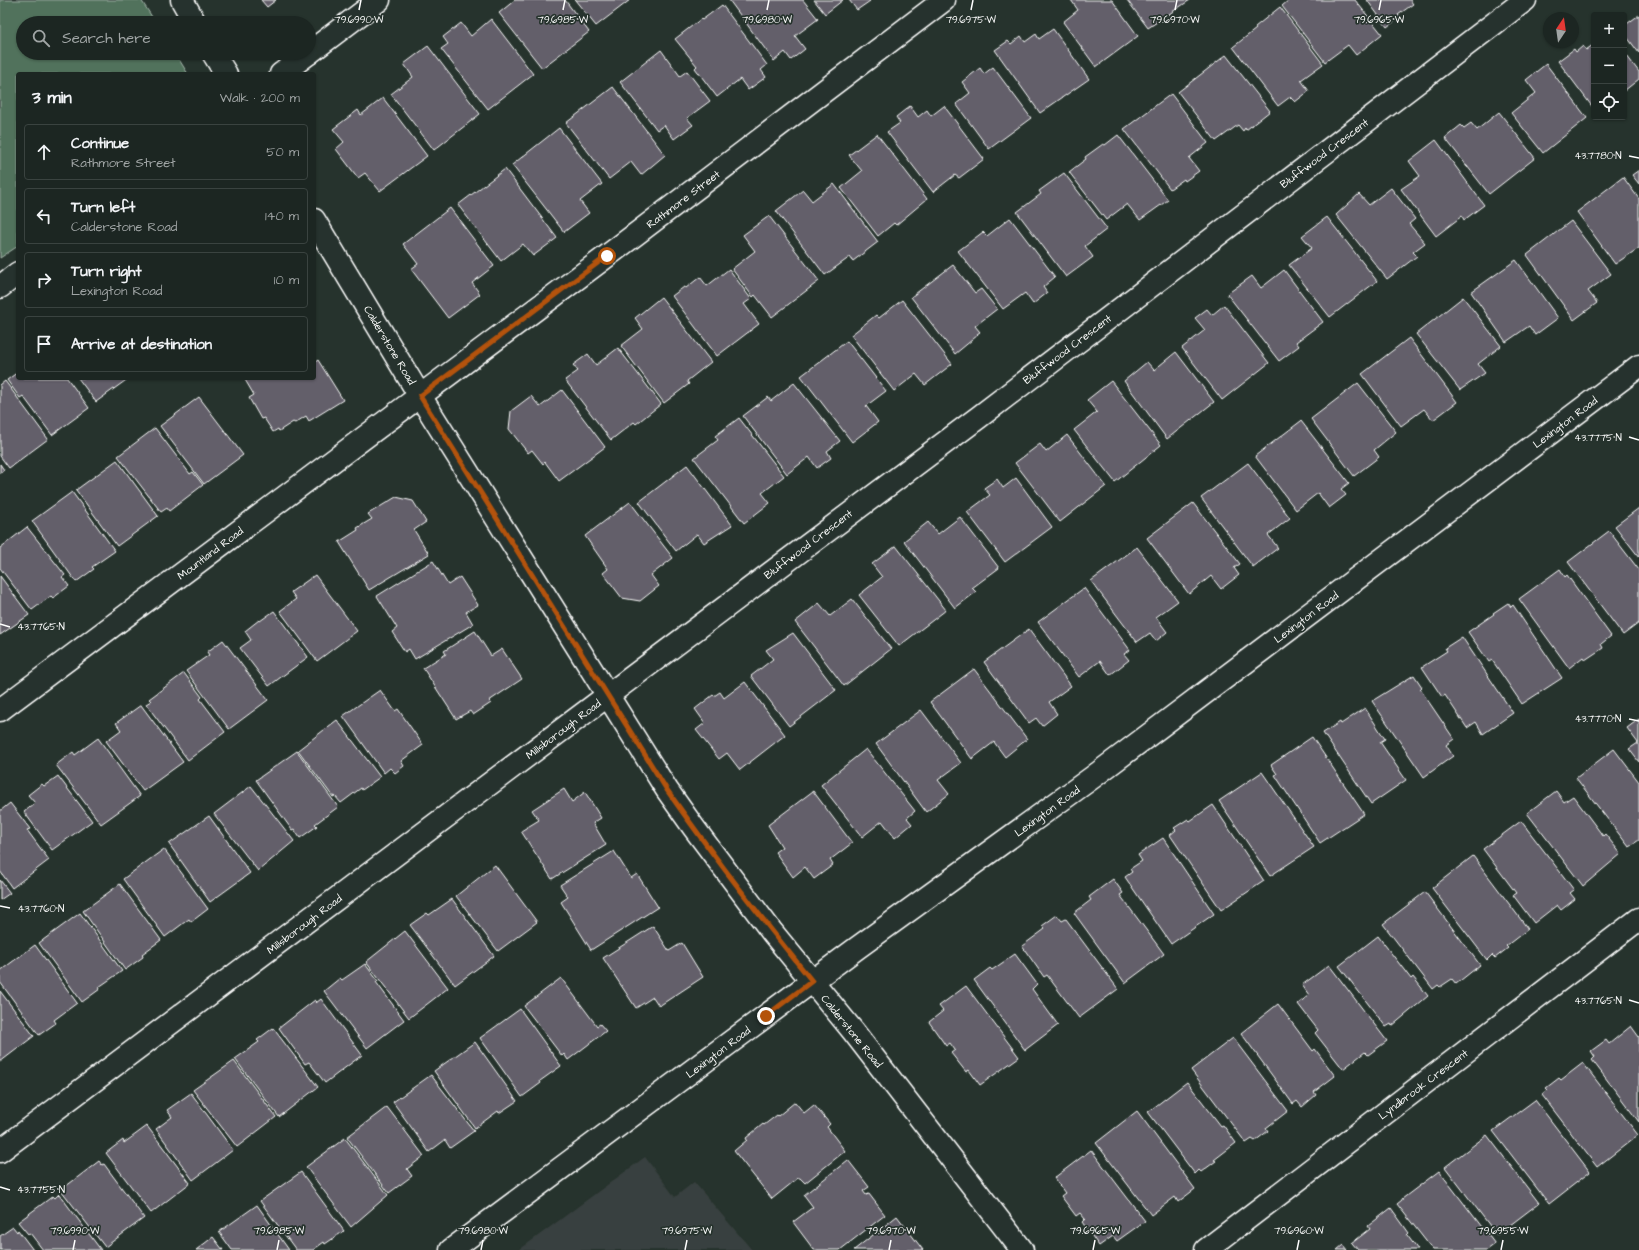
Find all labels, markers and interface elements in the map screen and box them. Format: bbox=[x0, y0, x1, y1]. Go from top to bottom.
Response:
north arrow bbox=[1543, 12, 1579, 48]
map controls bbox=[1591, 12, 1627, 120]
button: + bbox=[1591, 12, 1627, 48]
text: 79.6990°W bbox=[335, 13, 384, 27]
text: 79.6985°W bbox=[538, 13, 589, 27]
text: 79.6980°W bbox=[742, 13, 792, 27]
text: 79.6975°W bbox=[946, 13, 997, 27]
text: 79.6970°W bbox=[1150, 13, 1200, 27]
text: 79.6965°W bbox=[1354, 13, 1405, 27]
search box bbox=[16, 16, 316, 60]
icon: search bbox=[30, 27, 52, 49]
text: Search here bbox=[62, 28, 151, 49]
button: − bbox=[1591, 48, 1627, 84]
button: locate bbox=[1591, 84, 1627, 120]
text: 3 min bbox=[32, 86, 72, 110]
text: Walk · 200 m bbox=[220, 89, 300, 107]
street label: Bluffwood Crescent bbox=[1277, 115, 1372, 192]
text: Continue bbox=[71, 133, 129, 154]
icon: ahead bbox=[33, 141, 55, 163]
text: 50 m bbox=[266, 143, 299, 161]
text: 43.7780°N bbox=[1575, 149, 1621, 163]
text: Rathmore Street bbox=[71, 154, 176, 172]
street label: Rathmore Street bbox=[643, 166, 724, 232]
text: Turn left bbox=[71, 197, 135, 218]
icon: left bbox=[33, 205, 55, 227]
text: 140 m bbox=[265, 207, 299, 225]
text: Calderstone Road bbox=[71, 218, 177, 236]
route start bbox=[598, 247, 616, 265]
text: Turn right bbox=[71, 261, 142, 282]
icon: right bbox=[33, 269, 55, 291]
text: 10 m bbox=[274, 271, 299, 289]
text: Lexington Road bbox=[71, 282, 162, 300]
street label: Calderstone Road bbox=[360, 303, 419, 388]
street label: Bluffwood Crescent bbox=[1020, 311, 1115, 388]
icon: arrive bbox=[33, 333, 55, 355]
text: Arrive at destination bbox=[71, 334, 212, 355]
street label: Lexington Road bbox=[1530, 393, 1602, 452]
text: 43.7775°N bbox=[1574, 431, 1622, 445]
street label: Bluffwood Crescent bbox=[761, 506, 856, 583]
street label: Mountland Road bbox=[174, 523, 247, 583]
street label: Lexington Road bbox=[1271, 588, 1343, 647]
text: 43.7765°N bbox=[17, 620, 65, 634]
street label: Millsborough Road bbox=[523, 696, 605, 763]
text: 43.7770°N bbox=[1575, 712, 1621, 726]
street label: Lexington Road bbox=[1012, 782, 1084, 841]
street label: Millsborough Road bbox=[264, 891, 346, 958]
text: 43.7760°N bbox=[18, 902, 64, 916]
street label: Calderstone Road bbox=[817, 992, 886, 1071]
text: 43.7765°N bbox=[1574, 994, 1622, 1008]
route end bbox=[757, 1007, 775, 1025]
street label: Lexington Road bbox=[683, 1023, 755, 1082]
street label: Lyndbrook Crescent bbox=[1375, 1045, 1472, 1124]
text: 43.7755°N bbox=[17, 1183, 65, 1197]
text: 79.6990°W bbox=[51, 1224, 100, 1238]
text: 79.6985°W bbox=[254, 1224, 305, 1238]
text: 79.6980°W bbox=[458, 1224, 508, 1238]
text: 79.6975°W bbox=[662, 1224, 713, 1238]
text: 79.6970°W bbox=[866, 1224, 916, 1238]
text: 79.6965°W bbox=[1070, 1224, 1121, 1238]
text: 79.6960°W bbox=[1274, 1224, 1324, 1238]
text: 79.6955°W bbox=[1478, 1224, 1529, 1238]

